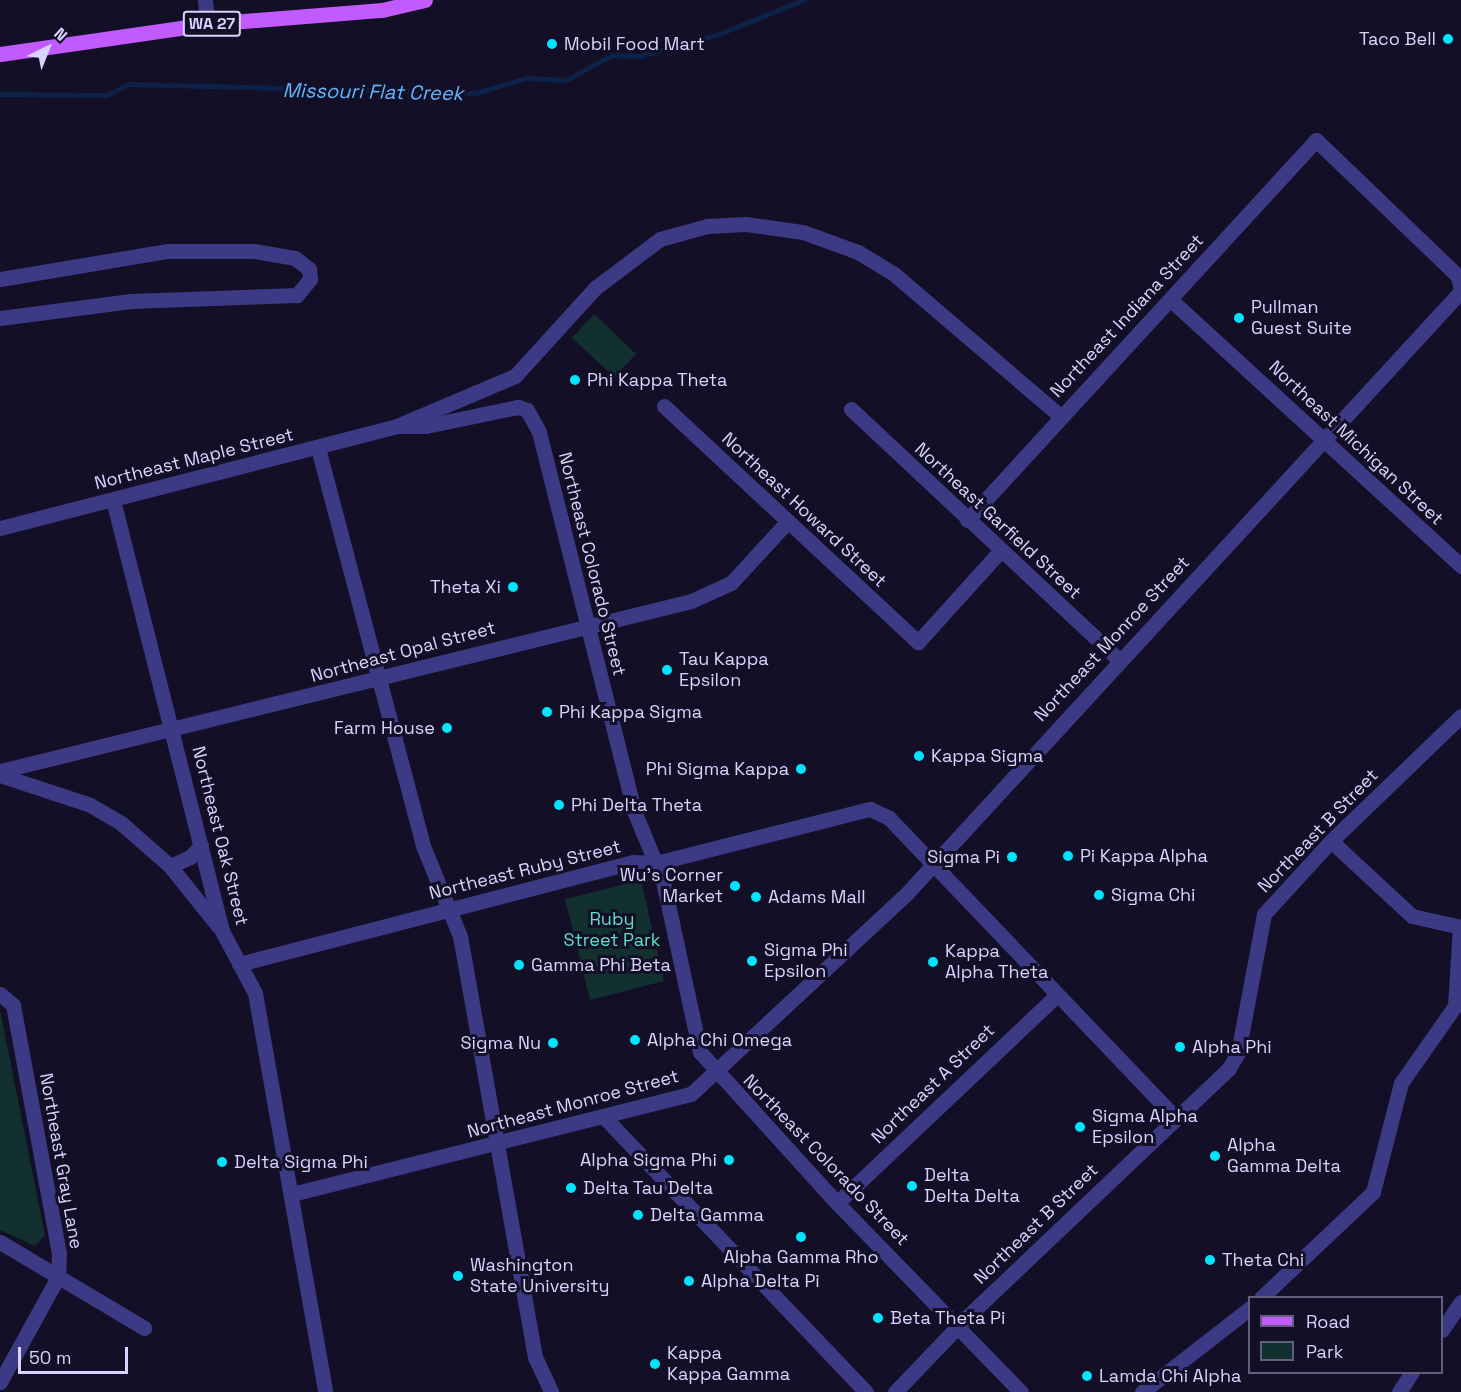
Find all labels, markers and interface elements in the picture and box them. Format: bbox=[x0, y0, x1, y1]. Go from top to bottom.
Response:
road number: WA 27 bbox=[182, 11, 242, 37]
north arrow bbox=[18, 18, 78, 78]
text: N bbox=[50, 23, 72, 46]
place label: Taco Bell bbox=[1359, 28, 1436, 50]
marker: Taco Bell bbox=[1441, 32, 1455, 46]
place label: Mobil Food Mart bbox=[564, 33, 705, 55]
marker: Mobil Food Mart bbox=[545, 37, 559, 51]
water label: Missouri Flat Creek bbox=[282, 78, 464, 106]
street label: Northeast Indiana Street bbox=[1046, 230, 1208, 402]
place label: Pullman Guest Suite bbox=[1251, 297, 1352, 340]
marker: Pullman Guest Suite bbox=[1232, 311, 1246, 325]
street label: Northeast Michigan Street bbox=[1264, 356, 1448, 530]
place label: Phi Kappa Theta bbox=[587, 369, 728, 391]
marker: Phi Kappa Theta bbox=[568, 373, 582, 387]
street label: Northeast Maple Street bbox=[92, 424, 296, 494]
street label: Northeast Howard Street bbox=[717, 428, 891, 592]
street label: Northeast Garfield Street bbox=[910, 438, 1086, 604]
street label: Northeast Colorado Street bbox=[554, 450, 630, 678]
street label: Northeast Monroe Street bbox=[1030, 552, 1194, 726]
place label: Theta Xi bbox=[430, 576, 501, 598]
marker: Theta Xi bbox=[506, 580, 520, 594]
street label: Northeast Opal Street bbox=[308, 617, 498, 687]
place label: Tau Kappa Epsilon bbox=[679, 649, 769, 692]
marker: Tau Kappa Epsilon bbox=[660, 663, 674, 677]
place label: Phi Kappa Sigma bbox=[559, 701, 702, 723]
marker: Phi Kappa Sigma bbox=[540, 705, 554, 719]
place label: Farm House bbox=[334, 717, 435, 739]
marker: Farm House bbox=[440, 721, 454, 735]
street label: Northeast Oak Street bbox=[187, 744, 253, 928]
place label: Kappa Sigma bbox=[931, 745, 1043, 767]
marker: Kappa Sigma bbox=[912, 749, 926, 763]
place label: Phi Sigma Kappa bbox=[646, 758, 789, 780]
marker: Phi Sigma Kappa bbox=[794, 762, 808, 776]
street label: Northeast B Street bbox=[1253, 765, 1383, 897]
place label: Phi Delta Theta bbox=[571, 794, 703, 816]
marker: Phi Delta Theta bbox=[552, 798, 566, 812]
street label: Northeast Ruby Street bbox=[427, 836, 623, 904]
place label: Pi Kappa Alpha bbox=[1080, 845, 1208, 867]
place label: Sigma Pi bbox=[927, 846, 1000, 868]
marker: Pi Kappa Alpha bbox=[1061, 849, 1075, 863]
marker: Sigma Pi bbox=[1005, 850, 1019, 864]
place label: Wu's Corner Market bbox=[620, 865, 723, 908]
marker: Wu's Corner Market bbox=[728, 879, 742, 893]
place label: Sigma Chi bbox=[1111, 884, 1195, 906]
place label: Adams Mall bbox=[768, 886, 866, 908]
marker: Sigma Chi bbox=[1092, 888, 1106, 902]
marker: Adams Mall bbox=[749, 890, 763, 904]
park label: Ruby Street Park bbox=[563, 909, 661, 952]
place label: Sigma Phi Epsilon bbox=[764, 940, 848, 982]
place label: Kappa Alpha Theta bbox=[945, 941, 1049, 984]
place label: Gamma Phi Beta bbox=[531, 954, 671, 976]
marker: Sigma Phi Epsilon bbox=[745, 954, 759, 968]
marker: Kappa Alpha Theta bbox=[926, 955, 940, 969]
marker: Gamma Phi Beta bbox=[512, 958, 526, 972]
street label: Northeast A Street bbox=[867, 1020, 999, 1148]
place label: Alpha Chi Omega bbox=[647, 1029, 792, 1051]
place label: Sigma Nu bbox=[461, 1032, 541, 1054]
marker: Alpha Chi Omega bbox=[628, 1033, 642, 1047]
marker: Sigma Nu bbox=[546, 1036, 560, 1050]
place label: Alpha Phi bbox=[1192, 1036, 1272, 1058]
marker: Alpha Phi bbox=[1173, 1040, 1187, 1054]
street label: Northeast Monroe Street bbox=[465, 1065, 681, 1143]
street label: Northeast Colorado Street bbox=[739, 1070, 913, 1250]
street label: Northeast Gray Lane bbox=[35, 1071, 87, 1251]
place label: Sigma Alpha Epsilon bbox=[1092, 1106, 1198, 1148]
marker: Sigma Alpha Epsilon bbox=[1073, 1120, 1087, 1134]
place label: Alpha Gamma Delta bbox=[1227, 1135, 1341, 1178]
place label: Alpha Sigma Phi bbox=[580, 1149, 717, 1171]
marker: Alpha Gamma Delta bbox=[1208, 1149, 1222, 1163]
place label: Delta Sigma Phi bbox=[234, 1151, 368, 1173]
marker: Alpha Sigma Phi bbox=[722, 1153, 736, 1167]
marker: Delta Sigma Phi bbox=[215, 1155, 229, 1169]
street label: Northeast B Street bbox=[970, 1159, 1102, 1289]
place label: Delta Delta Delta bbox=[924, 1165, 1020, 1208]
place label: Delta Tau Delta bbox=[583, 1177, 714, 1199]
marker: Delta Delta Delta bbox=[905, 1179, 919, 1193]
marker: Delta Tau Delta bbox=[564, 1181, 578, 1195]
place label: Delta Gamma bbox=[650, 1204, 764, 1226]
marker: Delta Gamma bbox=[631, 1208, 645, 1222]
marker: Alpha Gamma Rho bbox=[794, 1230, 808, 1244]
place label: Alpha Gamma Rho bbox=[723, 1246, 879, 1268]
place label: Theta Chi bbox=[1222, 1249, 1304, 1271]
marker: Theta Chi bbox=[1203, 1253, 1217, 1267]
place label: Washington State University bbox=[470, 1255, 610, 1298]
marker: Washington State University bbox=[451, 1269, 465, 1283]
place label: Alpha Delta Pi bbox=[701, 1270, 820, 1292]
marker: Alpha Delta Pi bbox=[682, 1274, 696, 1288]
legend bbox=[1248, 1296, 1443, 1374]
place label: Beta Theta Pi bbox=[890, 1307, 1006, 1329]
text: Road bbox=[1306, 1310, 1350, 1333]
marker: Beta Theta Pi bbox=[871, 1311, 885, 1325]
scale bar bbox=[21, 1335, 130, 1373]
text: Park bbox=[1306, 1340, 1343, 1363]
place label: Kappa Kappa Gamma bbox=[667, 1343, 790, 1386]
text: 50 m bbox=[29, 1346, 71, 1369]
marker: Kappa Kappa Gamma bbox=[648, 1357, 662, 1371]
place label: Lamda Chi Alpha bbox=[1099, 1365, 1242, 1387]
marker: Lamda Chi Alpha bbox=[1080, 1369, 1094, 1383]

